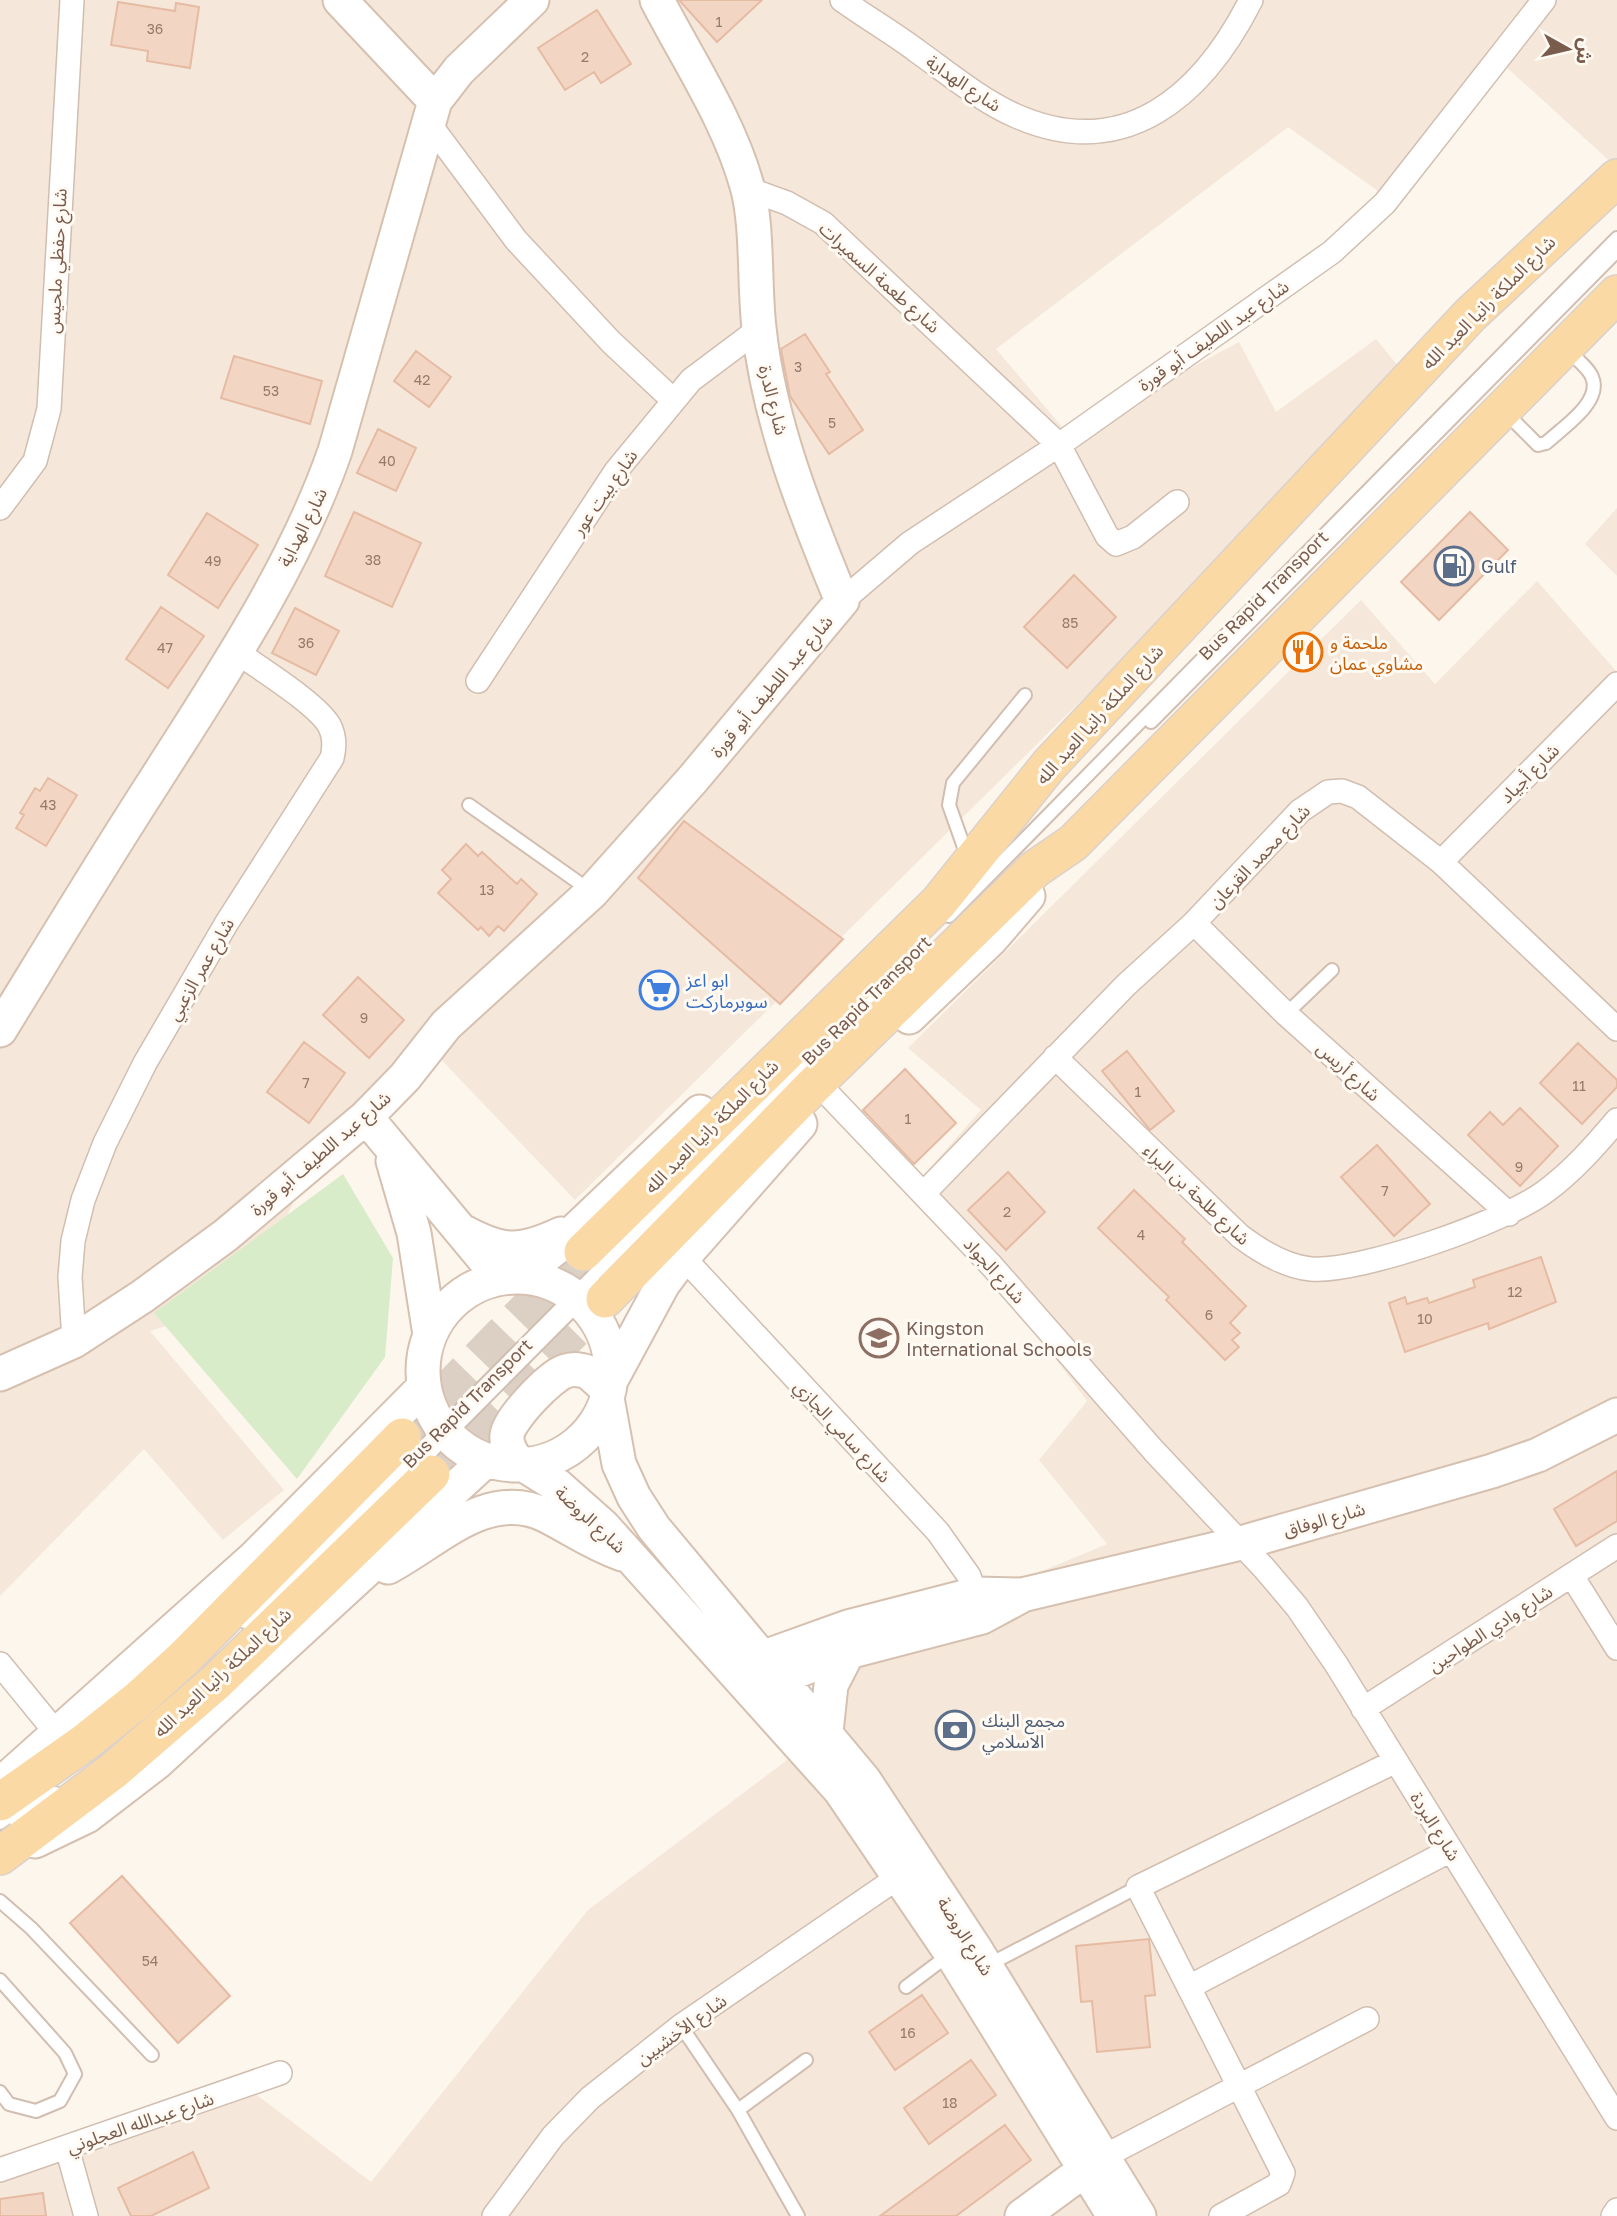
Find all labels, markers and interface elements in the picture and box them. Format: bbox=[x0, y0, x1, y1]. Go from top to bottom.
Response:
house number: 1 bbox=[716, 13, 723, 30]
north arrow bbox=[1533, 14, 1603, 84]
house number: 36 bbox=[147, 20, 163, 37]
text: ش bbox=[1572, 37, 1599, 66]
house number: 2 bbox=[581, 48, 589, 65]
street label: شارع الهداية bbox=[920, 50, 1006, 119]
street label: شارع حفظي ملحيس bbox=[41, 188, 75, 334]
street label: شارع طعمة السميرات bbox=[812, 217, 945, 340]
street label: شارع الملكة رانيا العبد الله bbox=[1417, 231, 1562, 376]
street label: شارع عبد اللطيف أبو قورة bbox=[1133, 275, 1295, 399]
house number: 3 bbox=[794, 358, 802, 375]
street label: شارع الدرة bbox=[751, 363, 793, 438]
house number: 42 bbox=[414, 371, 430, 388]
house number: 53 bbox=[263, 382, 279, 399]
house number: 5 bbox=[828, 414, 836, 431]
street label: شارع بيت عور bbox=[566, 445, 645, 542]
house number: 40 bbox=[378, 452, 396, 469]
street label: شارع الهداية bbox=[273, 484, 335, 572]
street label: Bus Rapid Transport bbox=[1194, 526, 1332, 664]
fuel station icon: Gulf bbox=[1433, 545, 1475, 587]
house number: 38 bbox=[365, 551, 381, 568]
house number: 49 bbox=[204, 552, 222, 569]
place label: Gulf bbox=[1481, 555, 1517, 577]
street label: شارع عبد اللطيف أبو قورة bbox=[705, 610, 840, 764]
house number: 85 bbox=[1062, 614, 1078, 631]
restaurant icon: ملحمة و مشاوي عمان bbox=[1282, 631, 1324, 673]
place label: ملحمة و مشاوي عمان bbox=[1330, 631, 1423, 677]
house number: 36 bbox=[298, 634, 314, 651]
house number: 47 bbox=[157, 639, 173, 656]
street label: شارع الملكة رانيا العبد الله bbox=[1031, 640, 1170, 791]
street label: شارع أجياد bbox=[1495, 739, 1566, 810]
house number: 43 bbox=[40, 796, 56, 813]
street label: شارع محمد القرعان bbox=[1204, 799, 1317, 915]
house number: 13 bbox=[480, 881, 494, 898]
street label: شارع عمر الزعبي bbox=[162, 914, 242, 1026]
street label: Bus Rapid Transport bbox=[797, 931, 935, 1069]
supermarket icon: ابو اعز سوبرماركت bbox=[638, 969, 680, 1011]
place label: ابو اعز سوبرماركت bbox=[685, 969, 768, 1013]
house number: 9 bbox=[360, 1009, 368, 1026]
street label: شارع أريس bbox=[1310, 1037, 1385, 1108]
street label: شارع الملكة رانيا العبد الله bbox=[640, 1055, 785, 1200]
house number: 7 bbox=[302, 1074, 310, 1091]
house number: 11 bbox=[1572, 1077, 1586, 1094]
house number: 1 bbox=[1135, 1083, 1142, 1100]
street label: شارع عبد اللطيف أبو قورة bbox=[245, 1086, 397, 1223]
house number: 1 bbox=[905, 1110, 912, 1127]
street label: شارع طلحة بن البراء bbox=[1136, 1139, 1255, 1252]
house number: 9 bbox=[1515, 1158, 1523, 1175]
house number: 7 bbox=[1381, 1182, 1389, 1199]
house number: 2 bbox=[1003, 1203, 1011, 1220]
house number: 4 bbox=[1137, 1226, 1145, 1243]
street label: شارع الجواد bbox=[957, 1232, 1030, 1310]
house number: 12 bbox=[1508, 1283, 1522, 1300]
house number: 6 bbox=[1205, 1306, 1213, 1323]
house number: 10 bbox=[1417, 1310, 1433, 1327]
school or university icon: Kingston International Schools bbox=[858, 1317, 900, 1359]
place label: Kingston International Schools bbox=[906, 1317, 1092, 1360]
street label: Bus Rapid Transport bbox=[398, 1334, 536, 1472]
street label: شارع سامي الجازي bbox=[787, 1375, 896, 1490]
street label: شارع الروضة bbox=[548, 1481, 631, 1560]
street label: شارع الوفاق bbox=[1280, 1497, 1369, 1545]
street label: شارع وادي الطواحين bbox=[1424, 1580, 1558, 1680]
street label: شارع الملكة رانيا العبد الله bbox=[149, 1603, 298, 1744]
bank icon: مجمع البنك الاسلامي bbox=[934, 1709, 976, 1751]
place label: مجمع البنك الاسلامي bbox=[982, 1709, 1065, 1755]
street label: شارع البردة bbox=[1403, 1787, 1466, 1867]
street label: شارع الروضة bbox=[930, 1893, 999, 1982]
house number: 54 bbox=[142, 1952, 158, 1969]
street label: شارع الأخشبين bbox=[632, 1989, 733, 2072]
house number: 16 bbox=[900, 2024, 916, 2041]
street label: شارع عبدالله العجلوني bbox=[64, 2087, 218, 2161]
house number: 18 bbox=[942, 2094, 958, 2111]

